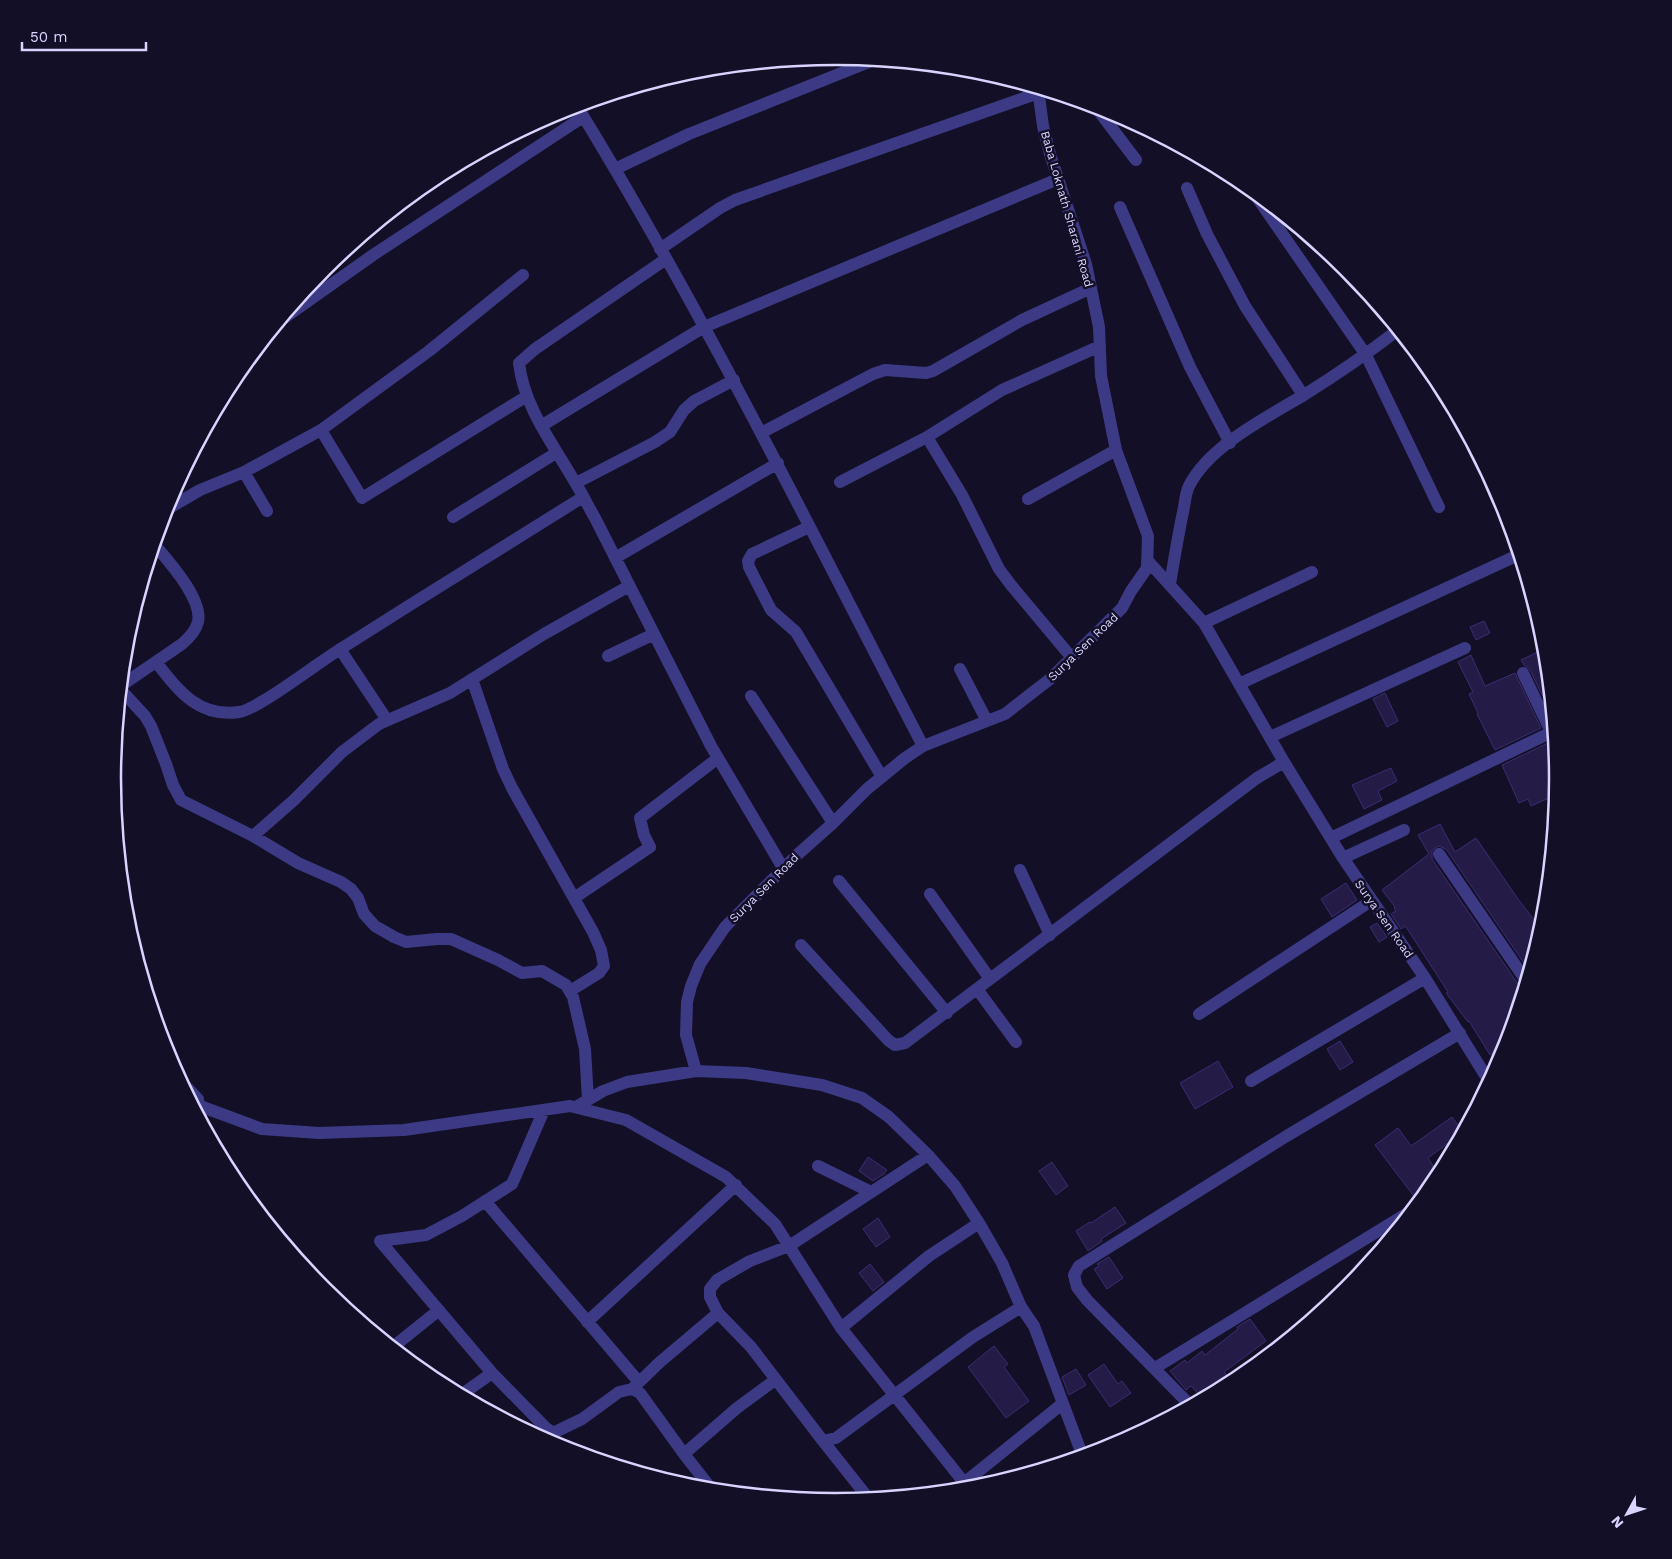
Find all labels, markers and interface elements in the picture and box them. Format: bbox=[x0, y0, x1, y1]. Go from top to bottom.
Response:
scale bar bbox=[22, 20, 146, 52]
text: 50 m bbox=[30, 28, 67, 46]
street label: Baba Loknath Sharani Road bbox=[1038, 129, 1096, 289]
street label: Surya Sen Road bbox=[1045, 610, 1121, 684]
street label: Surya Sen Road bbox=[727, 851, 801, 925]
street label: Surya Sen Road bbox=[1352, 877, 1416, 961]
north arrow bbox=[1602, 1489, 1652, 1539]
text: N bbox=[1608, 1513, 1627, 1531]

